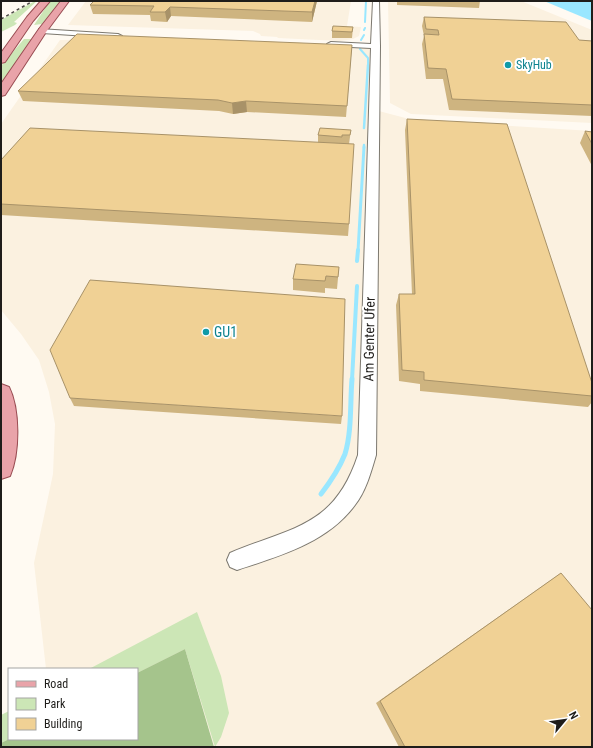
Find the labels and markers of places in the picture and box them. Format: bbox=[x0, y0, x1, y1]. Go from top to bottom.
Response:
place label: SkyHub bbox=[516, 58, 552, 72]
marker: SkyHub bbox=[503, 60, 513, 70]
place label: GU1 bbox=[214, 324, 237, 340]
marker: GU1 bbox=[201, 327, 211, 337]

